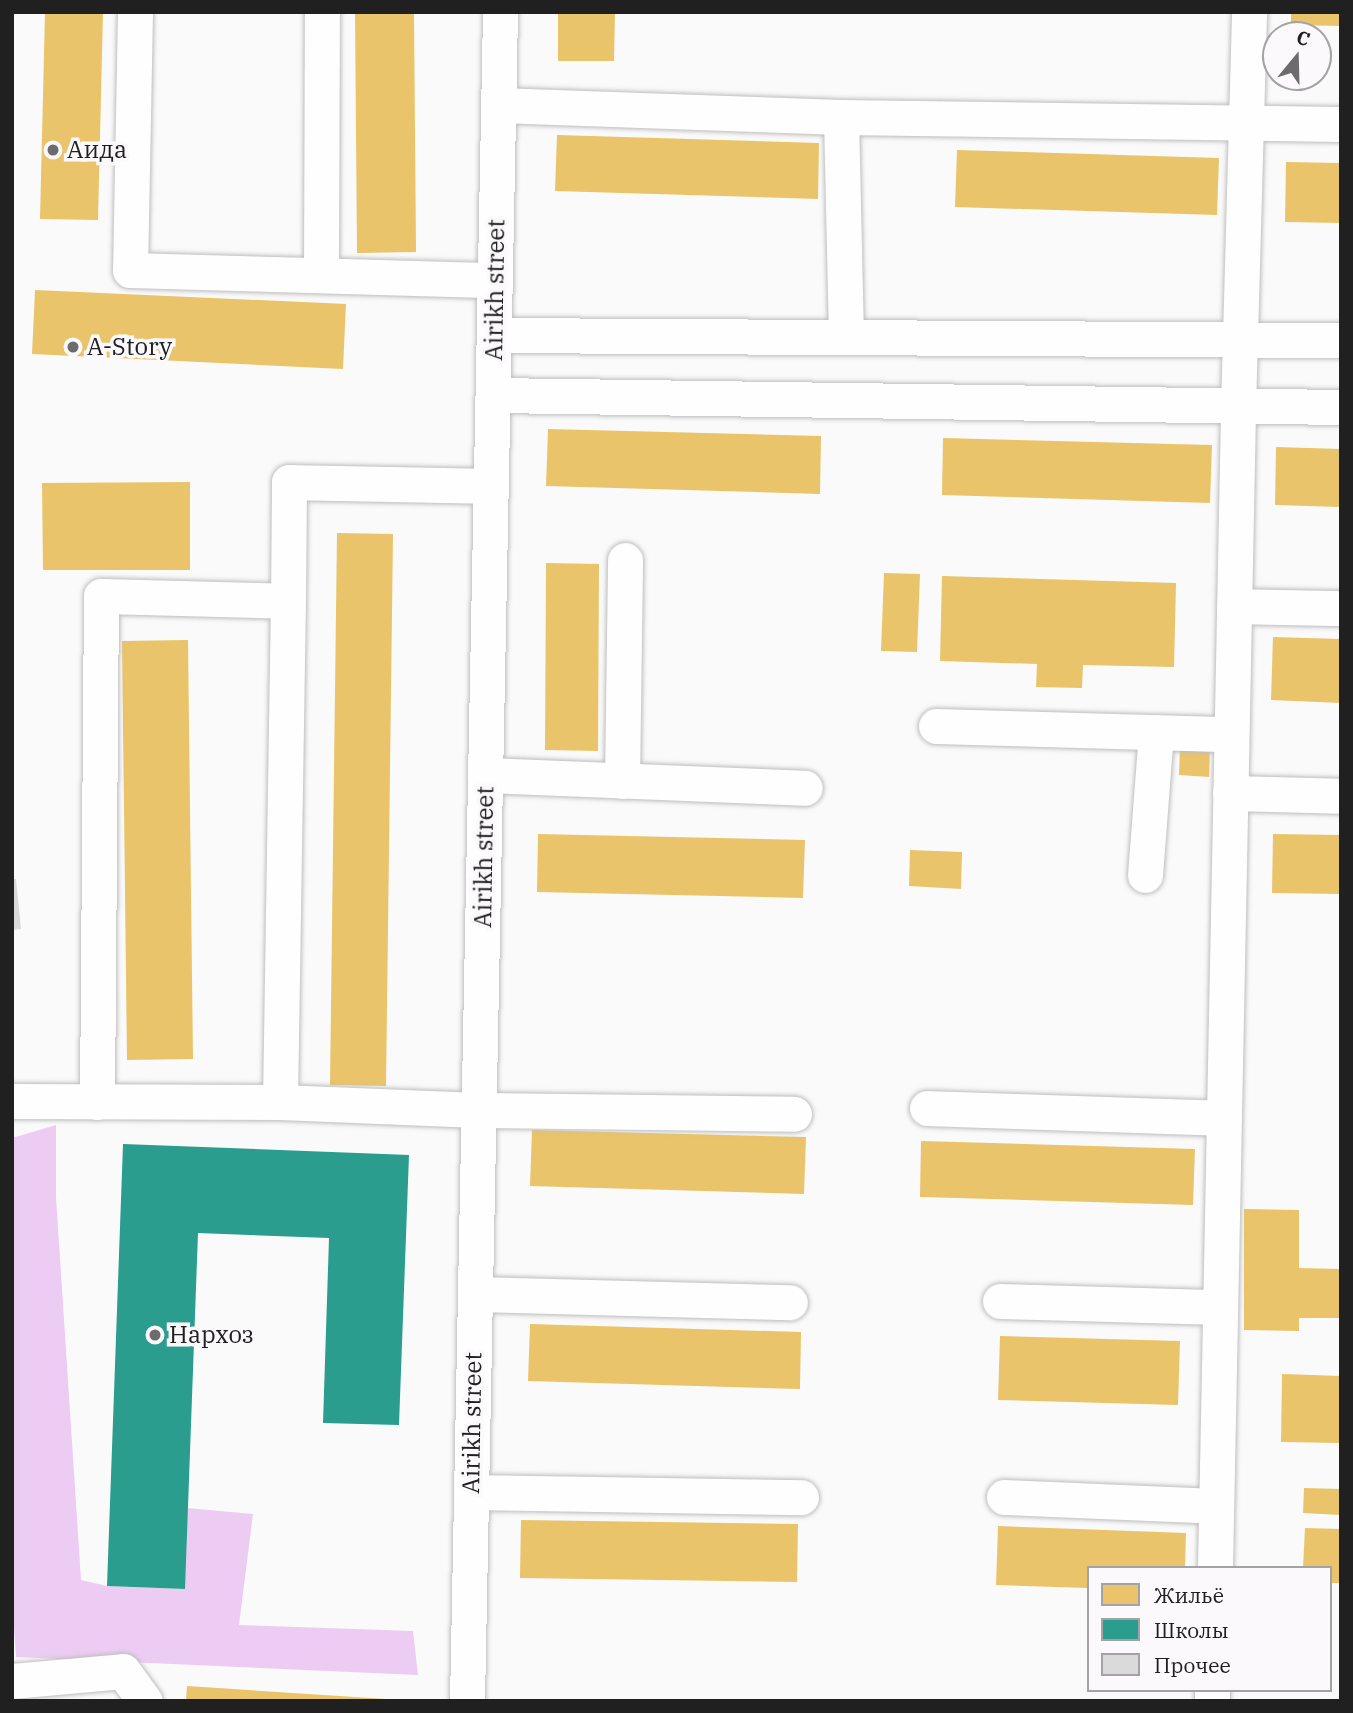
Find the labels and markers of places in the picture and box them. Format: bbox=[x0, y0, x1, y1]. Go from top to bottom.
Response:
place label: Аида bbox=[67, 136, 127, 164]
marker: Аида bbox=[45, 142, 61, 158]
place label: A-Story bbox=[87, 333, 172, 361]
marker: A-Story bbox=[65, 339, 81, 355]
place label: Нархоз bbox=[169, 1321, 254, 1349]
marker: Нархоз bbox=[147, 1327, 163, 1343]

